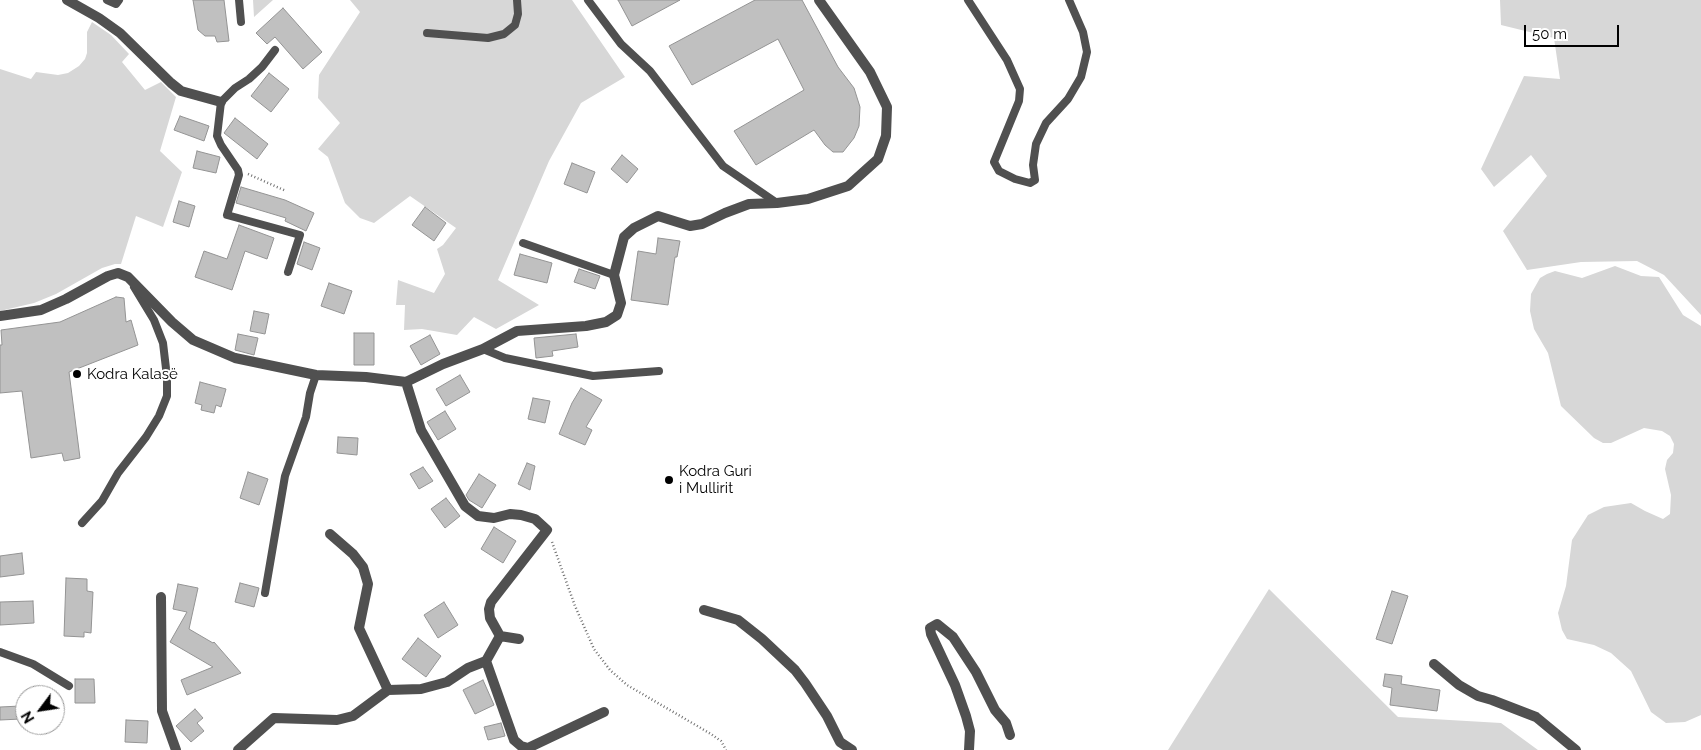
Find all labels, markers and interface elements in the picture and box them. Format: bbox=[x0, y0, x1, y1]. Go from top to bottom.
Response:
scale bar bbox=[1526, 15, 1621, 47]
text: 50 m bbox=[1532, 25, 1567, 43]
place label: Kodra Kalasë bbox=[87, 365, 178, 383]
marker: Kodra Kalasë bbox=[71, 368, 83, 380]
place label: Kodra Guri i Mullirit bbox=[679, 462, 752, 497]
marker: Kodra Guri i Mullirit bbox=[663, 474, 675, 486]
north arrow bbox=[15, 685, 65, 735]
text: N bbox=[18, 709, 38, 726]

